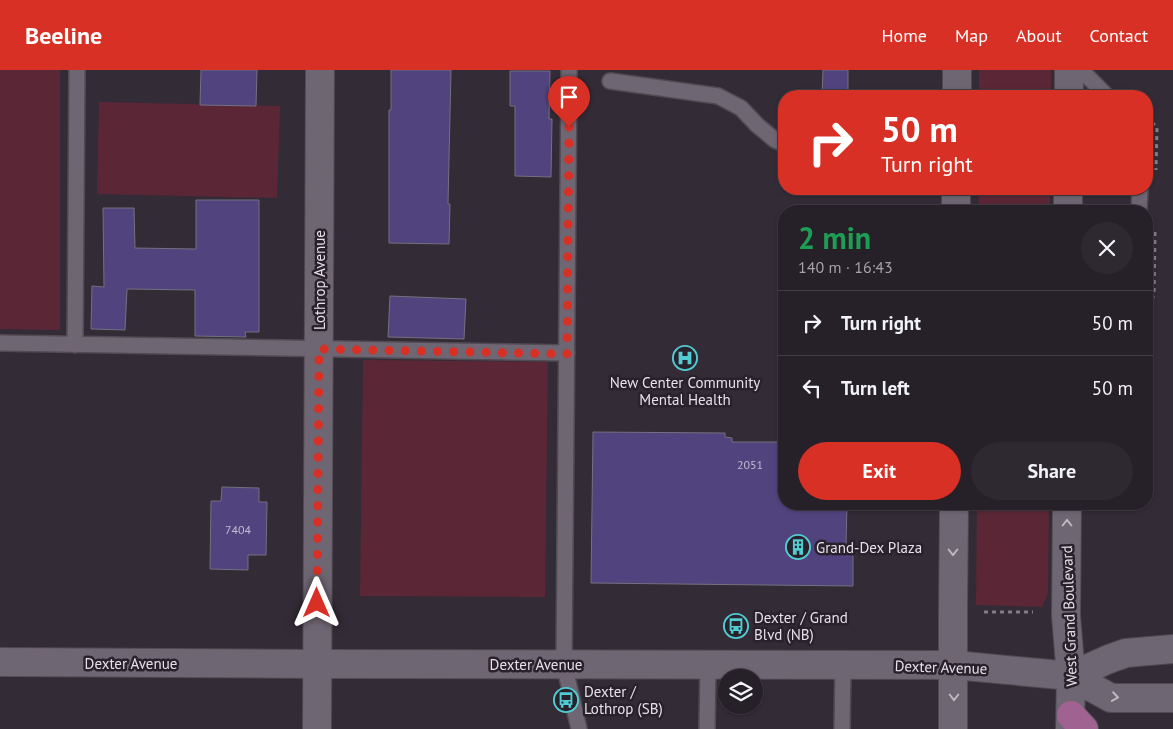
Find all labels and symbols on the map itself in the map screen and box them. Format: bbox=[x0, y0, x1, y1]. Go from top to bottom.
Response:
pin bbox=[548, 76, 590, 127]
street label: Lothrop Avenue bbox=[310, 230, 329, 330]
hospital icon: New Center Community Mental Health bbox=[672, 345, 698, 371]
place label: New Center Community Mental Health bbox=[610, 373, 760, 409]
house number: 2051 bbox=[737, 457, 763, 472]
one-way arrow bbox=[1062, 518, 1072, 526]
house number: 7404 bbox=[225, 522, 252, 537]
building icon: Grand-Dex Plaza bbox=[785, 534, 811, 560]
place label: Grand-Dex Plaza bbox=[816, 538, 922, 557]
street label: West Grand Boulevard bbox=[1057, 545, 1081, 687]
one-way arrow bbox=[948, 549, 958, 557]
position arrow bbox=[290, 576, 342, 628]
place label: Dexter / Grand Blvd (NB) bbox=[754, 608, 848, 644]
bus stop icon: Dexter / Grand Blvd (NB) bbox=[723, 613, 749, 639]
street label: Dexter Avenue bbox=[85, 654, 177, 673]
street label: Dexter Avenue bbox=[490, 655, 582, 674]
street label: Dexter Avenue bbox=[894, 656, 988, 678]
place label: Dexter / Lothrop (SB) bbox=[584, 682, 663, 718]
bus stop icon: Dexter / Lothrop (SB) bbox=[553, 687, 579, 713]
one-way arrow bbox=[1111, 691, 1119, 701]
one-way arrow bbox=[949, 694, 959, 701]

